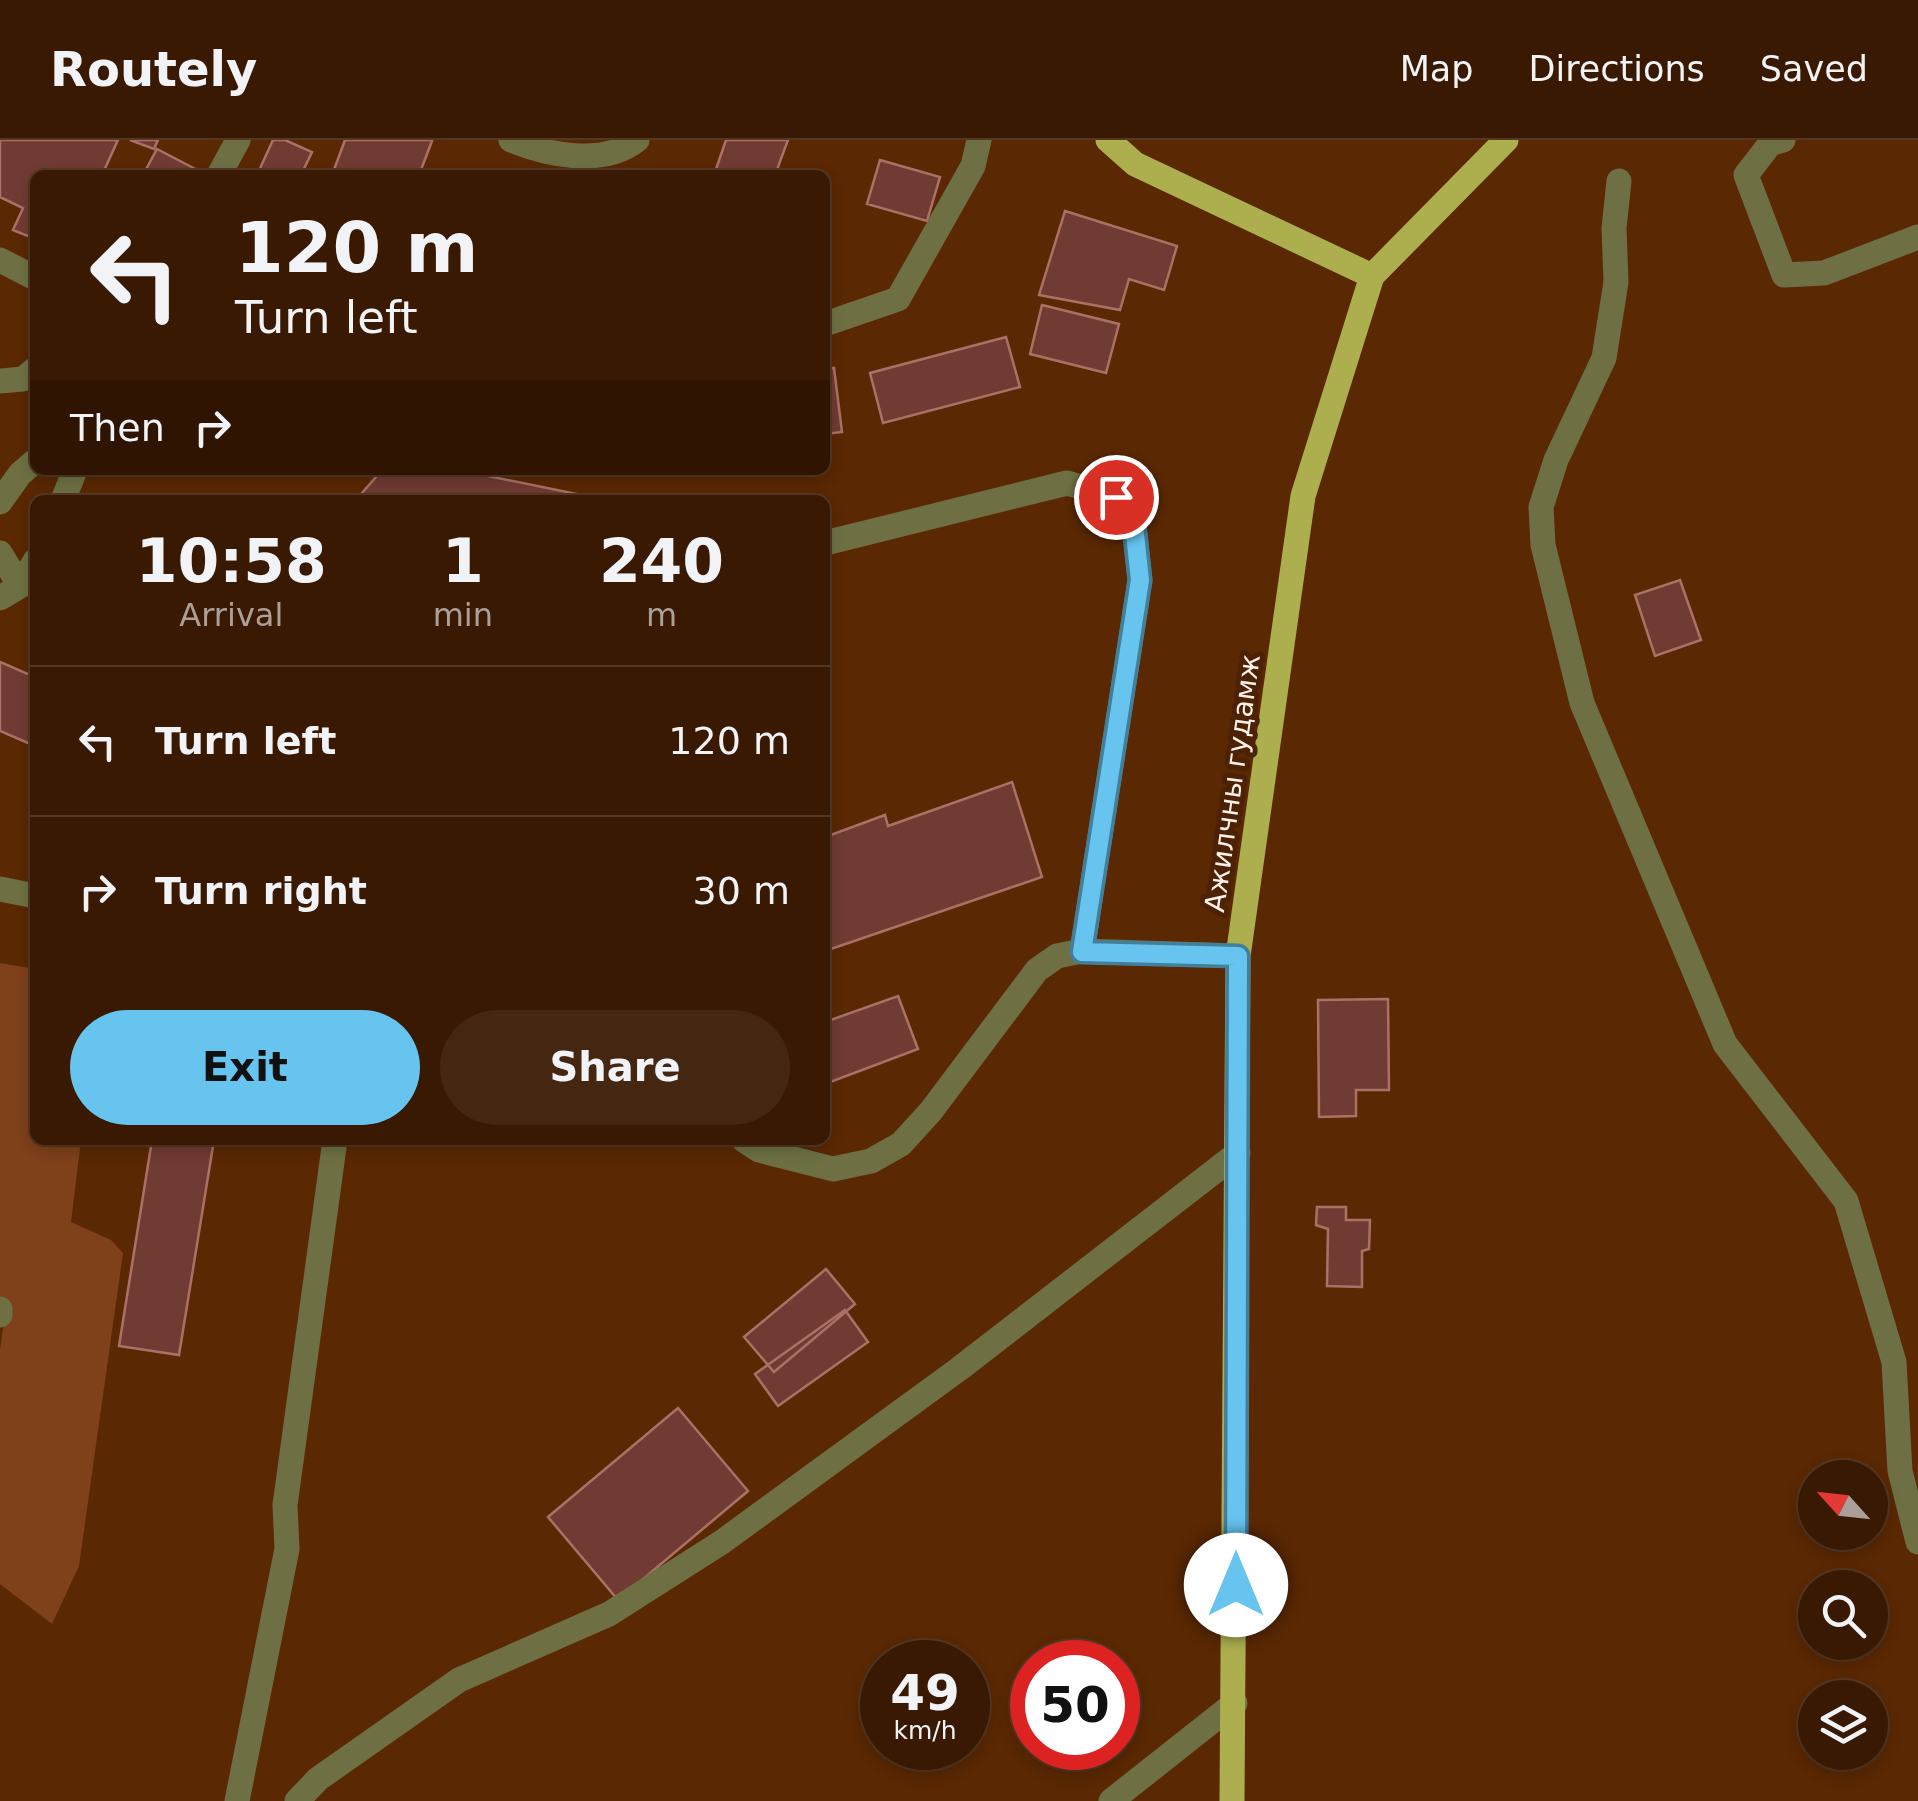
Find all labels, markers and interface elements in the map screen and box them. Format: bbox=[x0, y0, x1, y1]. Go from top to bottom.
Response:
text: Routely bbox=[50, 41, 257, 97]
text: Map bbox=[1400, 49, 1474, 89]
text: Directions bbox=[1529, 49, 1705, 89]
text: Saved bbox=[1760, 49, 1868, 89]
text: 120 m bbox=[235, 207, 478, 289]
icon: left bbox=[70, 210, 200, 340]
text: Turn left bbox=[235, 291, 418, 344]
icon: right bbox=[185, 400, 240, 455]
text: Then bbox=[70, 406, 165, 450]
pin bbox=[1074, 455, 1159, 540]
icon: arrive bbox=[1089, 470, 1144, 525]
text: 10:58 bbox=[136, 526, 327, 596]
text: 1 bbox=[442, 526, 484, 596]
text: 240 bbox=[599, 526, 724, 596]
text: Arrival bbox=[179, 596, 283, 634]
text: min bbox=[433, 596, 493, 634]
text: m bbox=[646, 596, 677, 634]
street label: Ажилчны гудамж bbox=[1198, 652, 1267, 914]
icon: left bbox=[70, 714, 125, 769]
text: Turn left bbox=[155, 719, 336, 763]
text: 120 m bbox=[668, 719, 790, 763]
icon: right bbox=[70, 864, 125, 919]
text: Turn right bbox=[155, 869, 367, 913]
text: 30 m bbox=[693, 869, 790, 913]
button: Exit bbox=[70, 1010, 420, 1125]
button: Share bbox=[440, 1010, 790, 1125]
north arrow bbox=[1798, 1460, 1888, 1550]
map controls bbox=[1798, 1460, 1888, 1770]
position arrow bbox=[1184, 1533, 1288, 1637]
button: search bbox=[1798, 1570, 1888, 1660]
speed limit sign: 50 bbox=[1010, 1640, 1140, 1770]
text: 49 bbox=[890, 1664, 960, 1722]
button: layers bbox=[1798, 1680, 1888, 1770]
text: km/h bbox=[893, 1716, 957, 1745]

